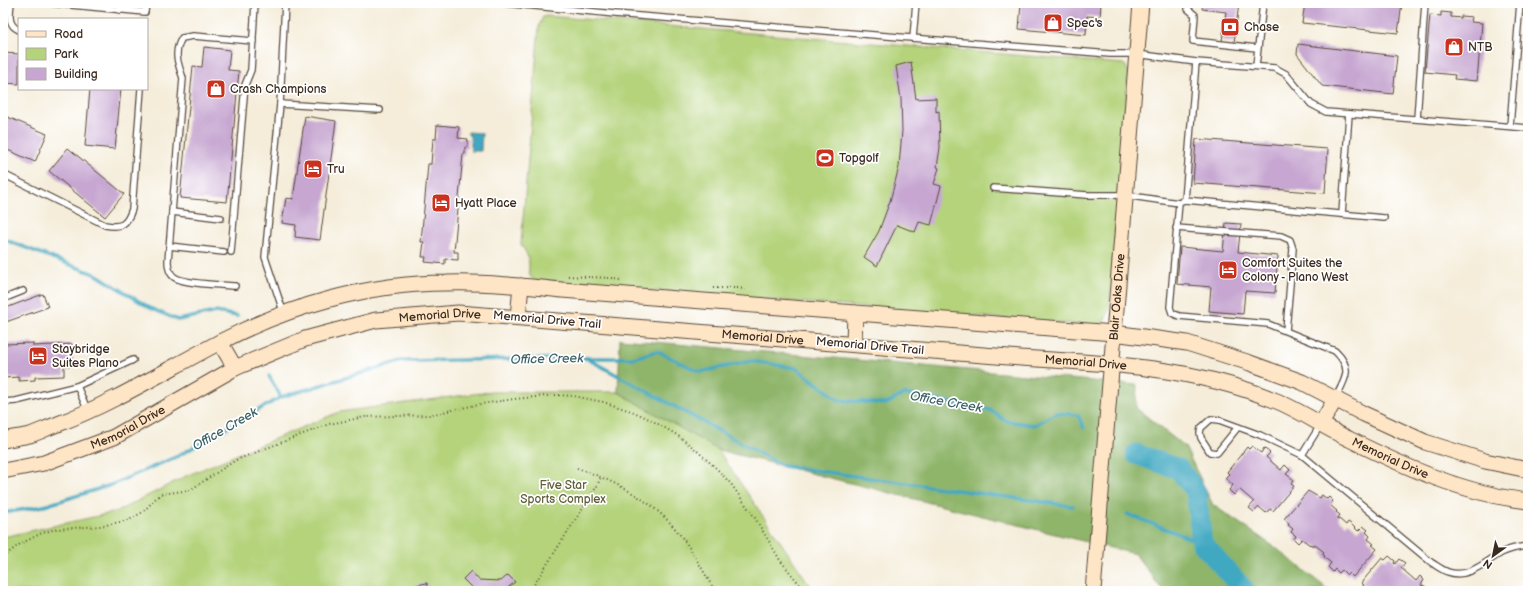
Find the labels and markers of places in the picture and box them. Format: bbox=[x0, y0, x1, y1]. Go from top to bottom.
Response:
shop icon: Spec's bbox=[1042, 12, 1064, 34]
place label: Spec's bbox=[1067, 16, 1103, 31]
bank icon: Chase bbox=[1219, 16, 1241, 38]
place label: Chase bbox=[1244, 20, 1279, 35]
shop icon: NTB bbox=[1443, 36, 1465, 58]
place label: NTB bbox=[1468, 40, 1492, 55]
shop icon: Crash Champions bbox=[205, 78, 227, 100]
place label: Crash Champions bbox=[230, 82, 326, 97]
sports icon: Topgolf bbox=[814, 147, 836, 169]
place label: Topgolf bbox=[839, 151, 879, 166]
hotel icon: Tru bbox=[302, 158, 324, 180]
place label: Tru bbox=[327, 162, 345, 177]
hotel icon: Hyatt Place bbox=[430, 192, 452, 214]
place label: Hyatt Place bbox=[455, 196, 517, 211]
place label: Comfort Suites the Colony - Plano West bbox=[1242, 256, 1349, 285]
hotel icon: Comfort Suites the Colony - Plano West bbox=[1217, 259, 1239, 281]
place label: Staybridge Suites Plano bbox=[52, 342, 119, 371]
hotel icon: Staybridge Suites Plano bbox=[27, 345, 49, 367]

